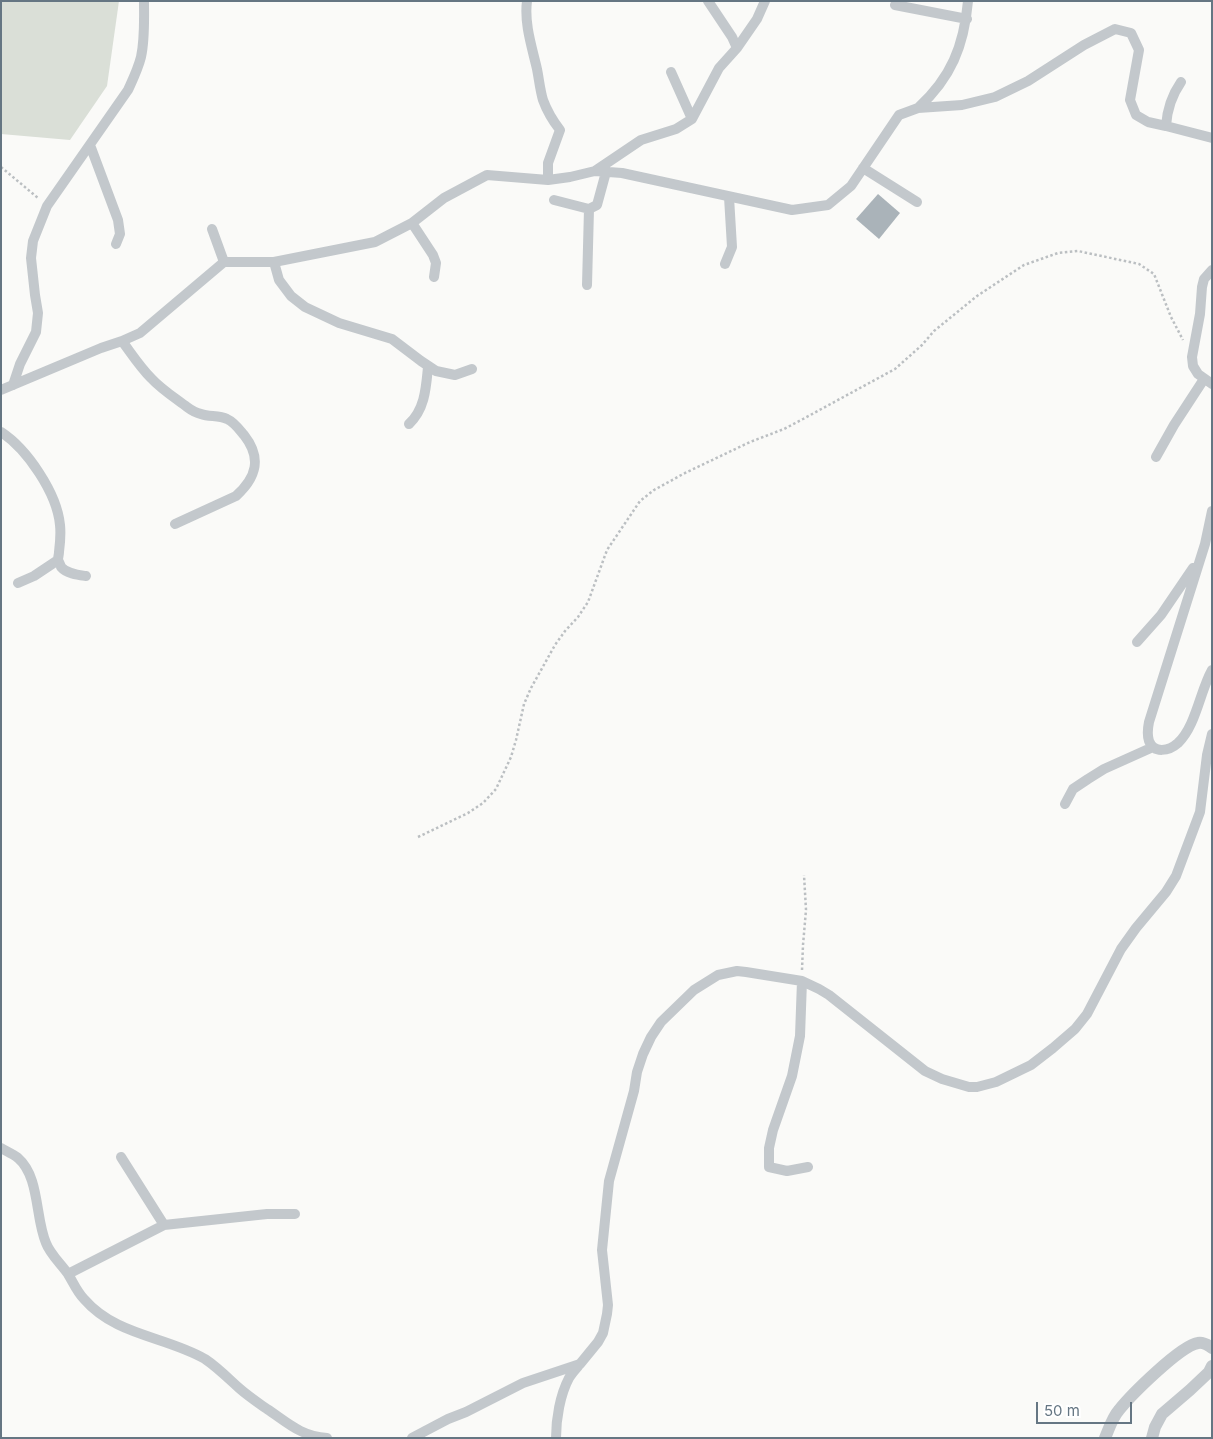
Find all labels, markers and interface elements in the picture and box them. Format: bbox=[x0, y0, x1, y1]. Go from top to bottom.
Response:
scale bar bbox=[1038, 1392, 1134, 1424]
text: 50 m bbox=[1044, 1401, 1080, 1420]

